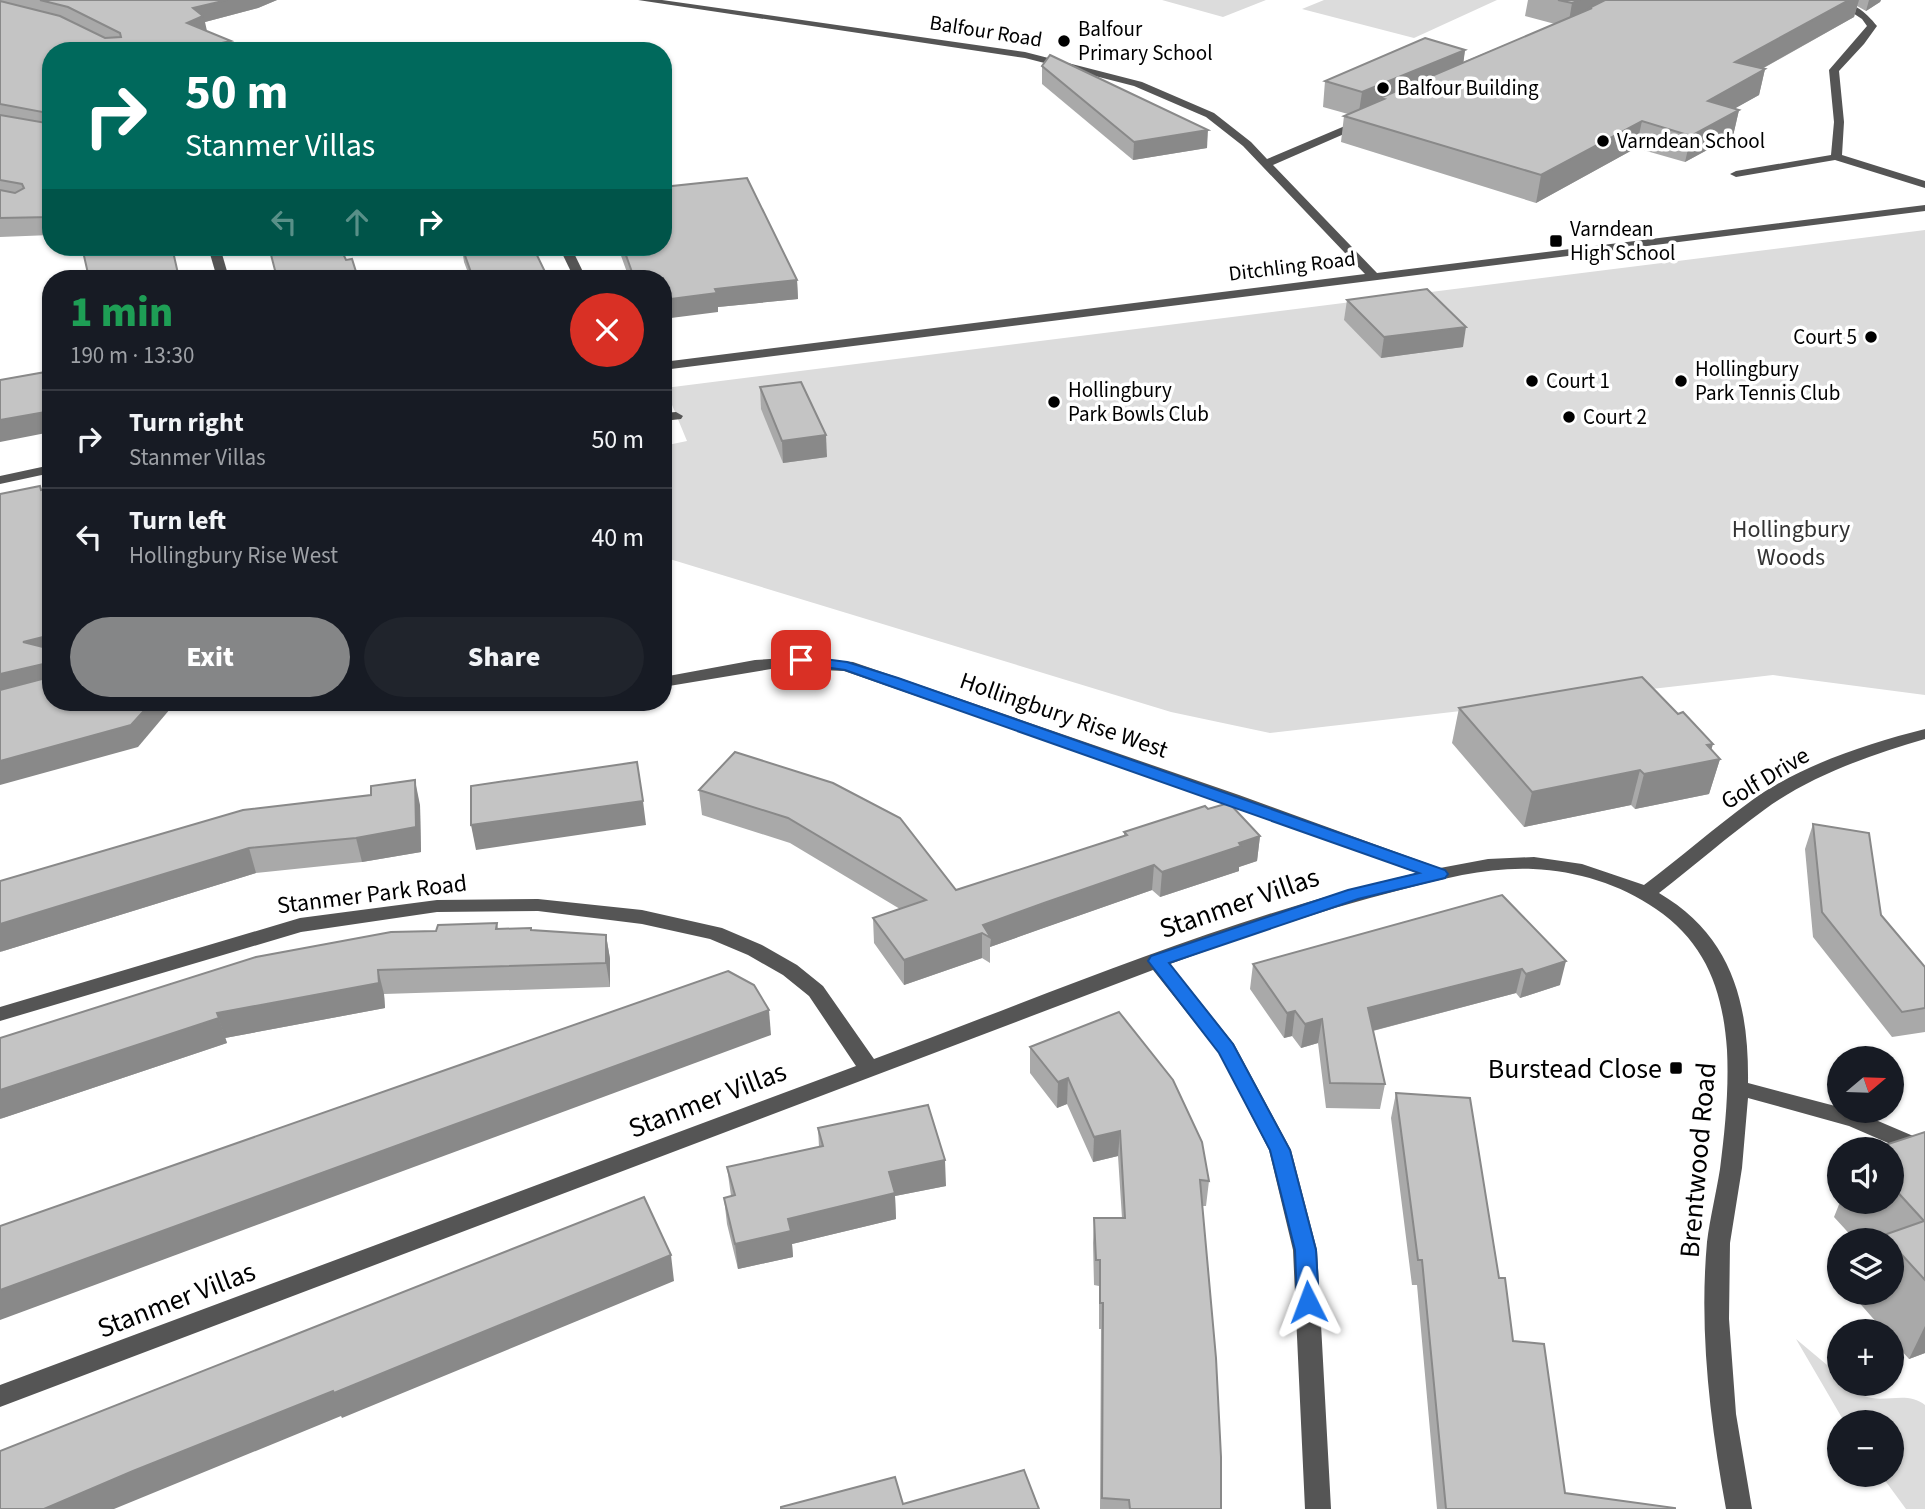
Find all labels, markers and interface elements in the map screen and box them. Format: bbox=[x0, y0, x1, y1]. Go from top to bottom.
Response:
street label: Balfour Road bbox=[928, 7, 1044, 55]
place label: Balfour Primary School bbox=[1078, 14, 1213, 68]
marker: Balfour Primary School bbox=[1056, 33, 1072, 49]
text: 50 m bbox=[185, 58, 289, 128]
icon: right bbox=[70, 70, 161, 161]
place label: Balfour Building bbox=[1397, 73, 1539, 103]
marker: Balfour Building bbox=[1375, 80, 1391, 96]
text: Stanmer Villas bbox=[185, 123, 375, 169]
place label: Varndean School bbox=[1617, 126, 1765, 156]
marker: Varndean School bbox=[1595, 133, 1611, 149]
icon: left bbox=[265, 203, 303, 241]
icon: ahead bbox=[338, 203, 376, 241]
icon: right bbox=[411, 203, 449, 241]
place label: Varndean High School bbox=[1570, 214, 1675, 268]
marker: Varndean High School bbox=[1548, 233, 1564, 249]
street label: Ditchling Road bbox=[1227, 243, 1357, 289]
text: 1 min bbox=[70, 283, 173, 343]
button: close bbox=[570, 293, 644, 367]
place label: Court 5 bbox=[1793, 322, 1857, 352]
marker: Court 5 bbox=[1863, 329, 1879, 345]
text: 190 m · 13:30 bbox=[70, 339, 194, 372]
place label: Hollingbury Park Tennis Club bbox=[1695, 354, 1840, 408]
place label: Court 1 bbox=[1546, 366, 1610, 396]
marker: Court 1 bbox=[1524, 373, 1540, 389]
marker: Hollingbury Park Tennis Club bbox=[1673, 373, 1689, 389]
place label: Hollingbury Park Bowls Club bbox=[1068, 375, 1209, 429]
marker: Hollingbury Park Bowls Club bbox=[1046, 394, 1062, 410]
place label: Court 2 bbox=[1583, 402, 1647, 432]
text: Turn right bbox=[129, 404, 244, 441]
marker: Court 2 bbox=[1561, 409, 1577, 425]
icon: right bbox=[70, 420, 108, 458]
text: 50 m bbox=[591, 421, 644, 458]
text: Stanmer Villas bbox=[129, 441, 266, 474]
text: Turn left bbox=[129, 502, 226, 539]
park label: Hollingbury Woods bbox=[1732, 512, 1850, 575]
icon: left bbox=[70, 518, 108, 556]
text: 40 m bbox=[591, 519, 644, 556]
text: Hollingbury Rise West bbox=[129, 539, 338, 572]
button: Exit bbox=[70, 617, 350, 697]
button: Share bbox=[364, 617, 644, 697]
pin bbox=[771, 630, 831, 690]
icon: arrive bbox=[782, 641, 820, 679]
street label: Hollingbury Rise West bbox=[955, 663, 1173, 768]
street label: Golf Drive bbox=[1714, 738, 1816, 819]
street label: Stanmer Villas bbox=[1154, 857, 1325, 949]
street label: Stanmer Park Road bbox=[275, 865, 469, 924]
north arrow bbox=[1827, 1046, 1904, 1124]
map controls bbox=[1827, 1046, 1904, 1487]
place label: Burstead Close bbox=[1488, 1049, 1662, 1089]
street label: Stanmer Villas bbox=[622, 1051, 792, 1148]
marker: Burstead Close bbox=[1668, 1060, 1684, 1076]
street label: Brentwood Road bbox=[1670, 1061, 1726, 1260]
button: sound bbox=[1827, 1137, 1904, 1214]
button: layers bbox=[1827, 1228, 1904, 1305]
street label: Stanmer Villas bbox=[91, 1251, 261, 1348]
position arrow bbox=[1271, 1265, 1345, 1339]
button: + bbox=[1827, 1319, 1904, 1396]
button: − bbox=[1827, 1410, 1904, 1487]

